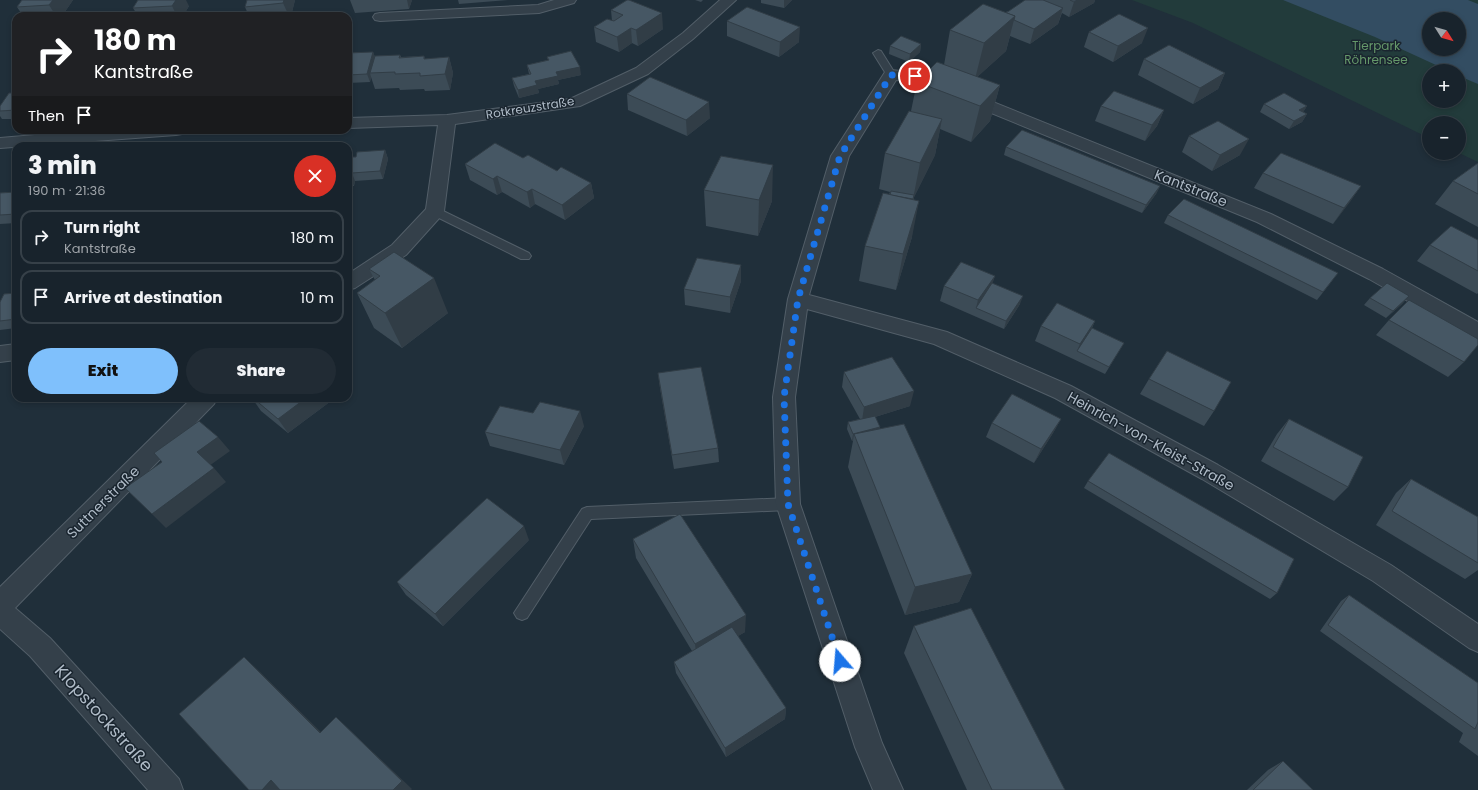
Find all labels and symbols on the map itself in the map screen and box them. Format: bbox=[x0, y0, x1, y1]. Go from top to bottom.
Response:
north arrow bbox=[1422, 12, 1466, 56]
park label: Tierpark Röhrensee bbox=[1344, 37, 1408, 68]
pin bbox=[898, 59, 932, 93]
street label: Rotkreuzstraße bbox=[484, 92, 575, 123]
street label: Kantstraße bbox=[1151, 164, 1231, 212]
street label: Heinrich-von-Kleist-Straße bbox=[1064, 387, 1239, 496]
street label: Suttnerstraße bbox=[62, 461, 144, 543]
position arrow bbox=[819, 640, 861, 682]
street label: Klopstockstraße bbox=[49, 659, 159, 777]

